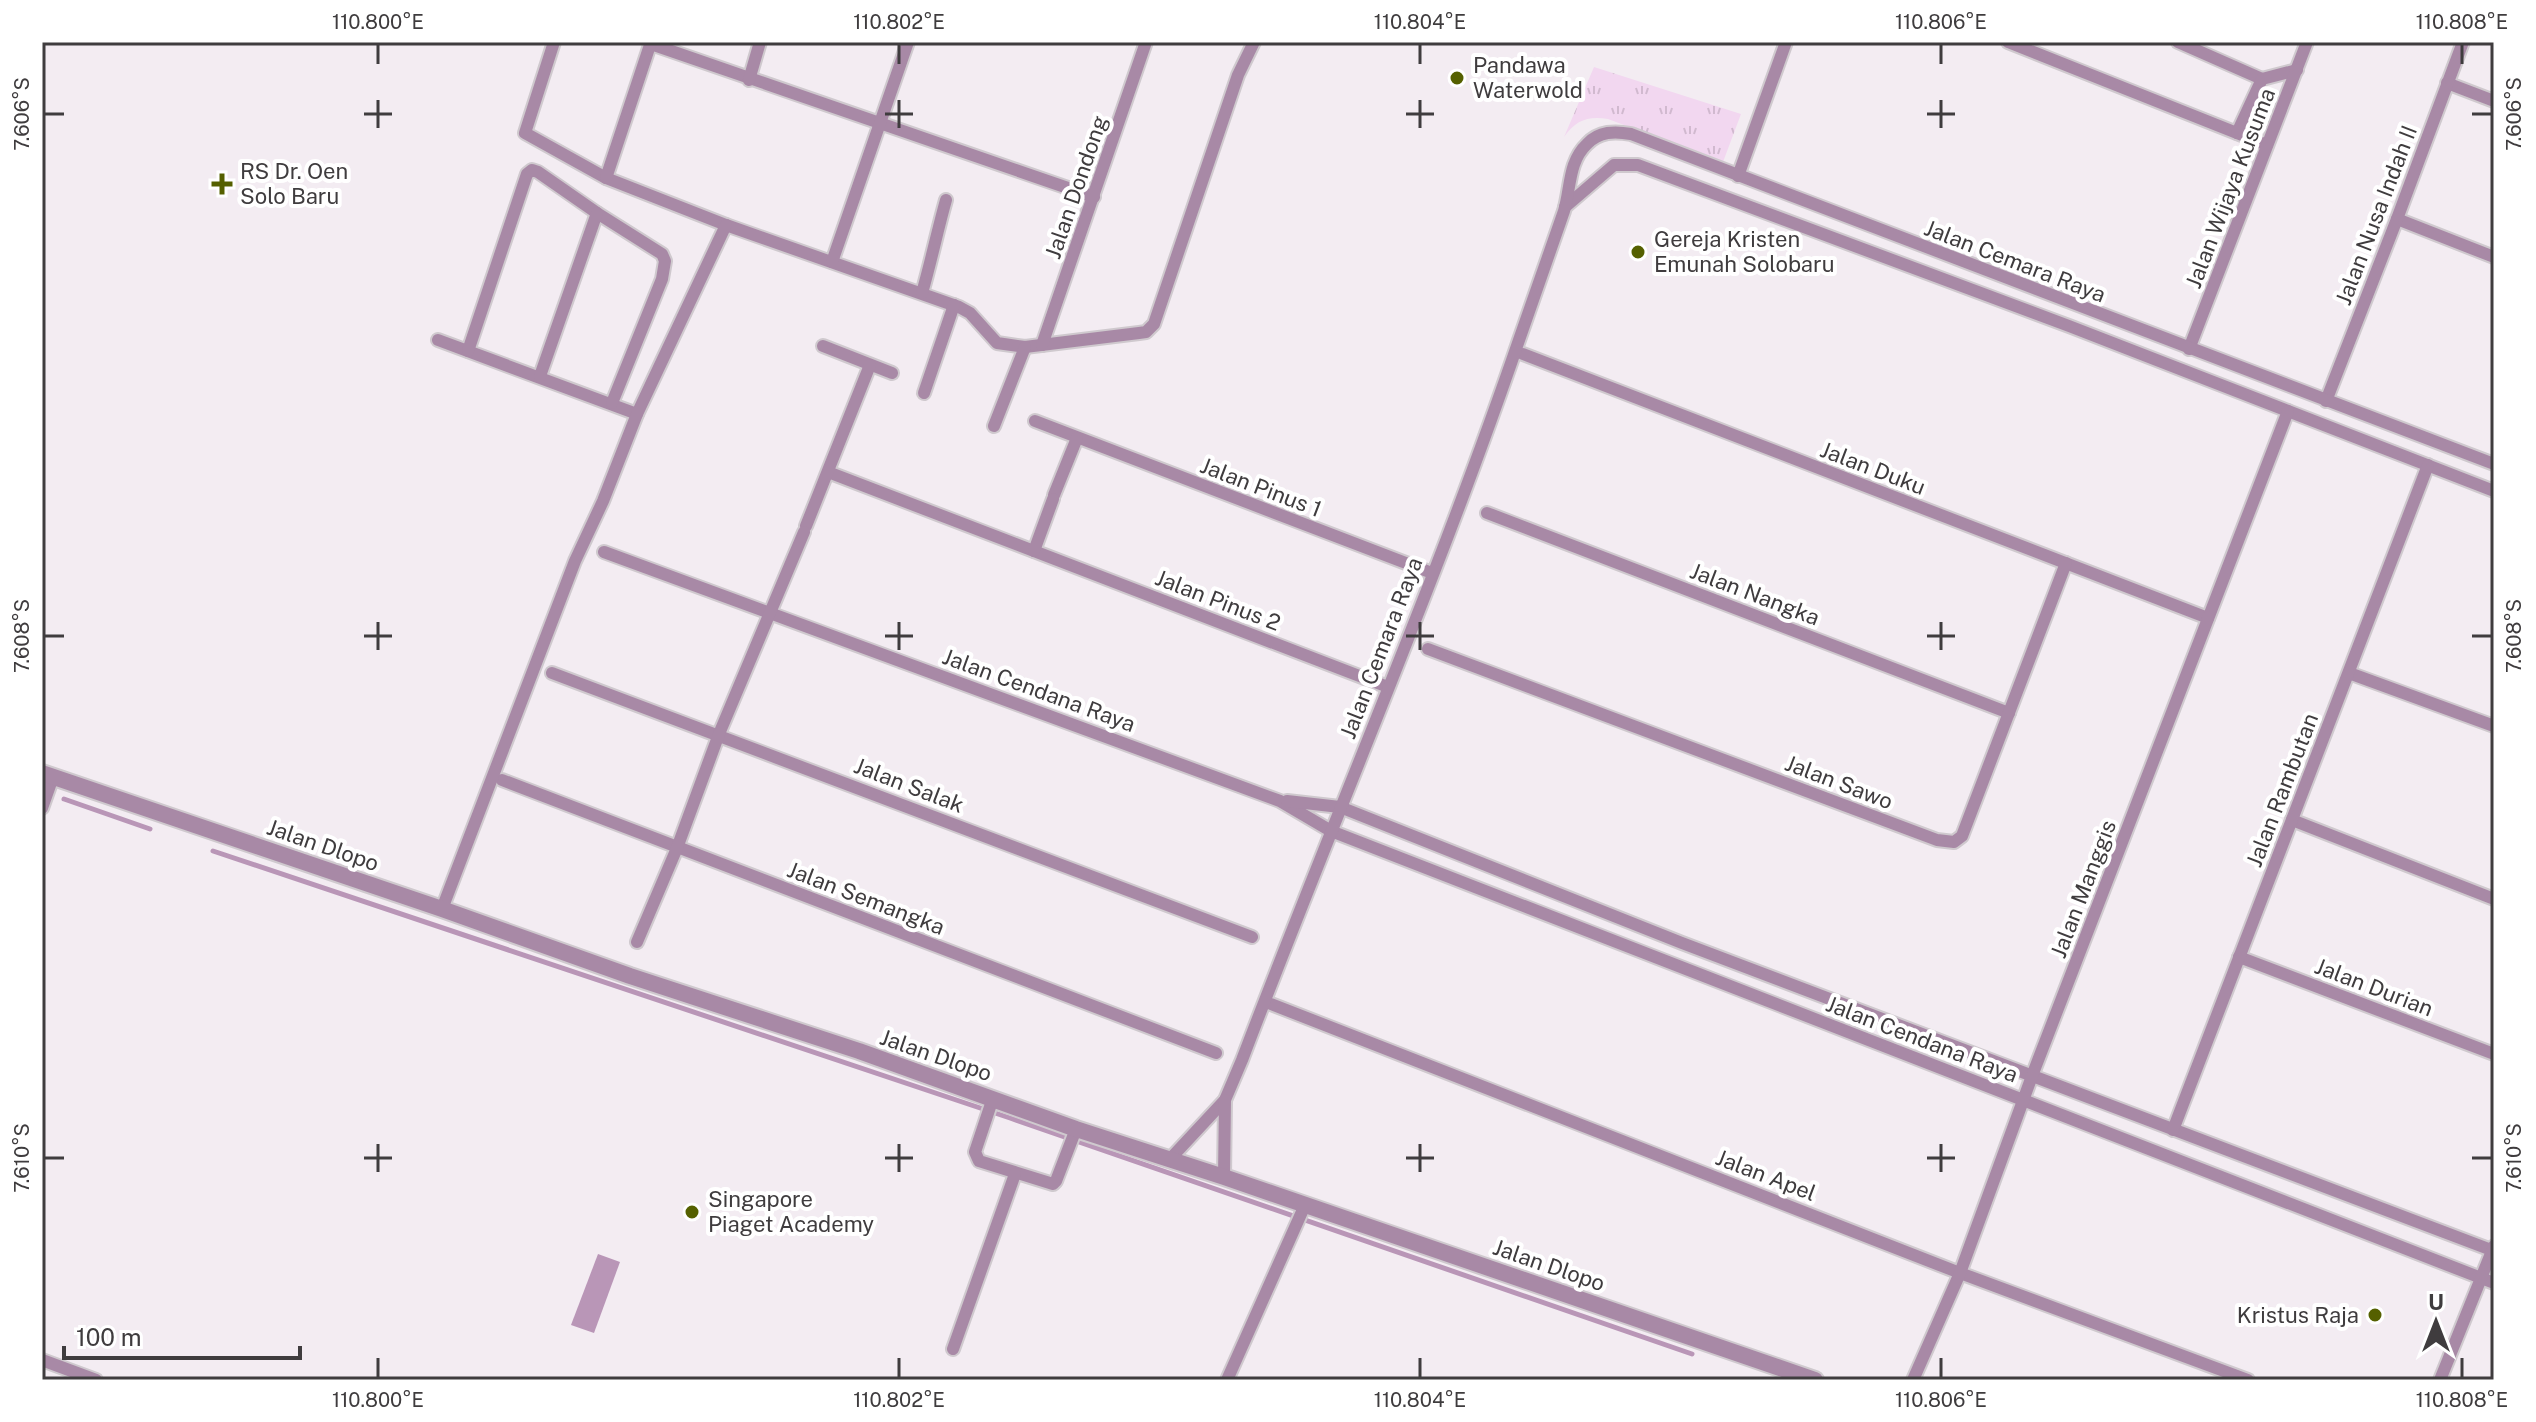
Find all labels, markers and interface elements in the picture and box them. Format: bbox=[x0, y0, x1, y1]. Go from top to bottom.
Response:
text: 110.800°E bbox=[332, 10, 424, 34]
text: 110.802°E bbox=[853, 10, 945, 34]
text: 110.804°E bbox=[1374, 10, 1466, 34]
text: 110.806°E bbox=[1895, 10, 1987, 34]
text: 110.808°E bbox=[2416, 10, 2508, 34]
place label: Pandawa Waterwold bbox=[1473, 52, 1583, 103]
marker: Pandawa Waterwold bbox=[1448, 69, 1466, 87]
text: 7.606°S bbox=[10, 77, 34, 151]
text: 7.606°S bbox=[2502, 77, 2526, 151]
street label: Jalan Wijaya Kusuma bbox=[2180, 84, 2280, 292]
street label: Jalan Dondong bbox=[1039, 112, 1113, 262]
street label: Jalan Nusa Indah II bbox=[2330, 122, 2422, 308]
place label: RS Dr. Oen Solo Baru bbox=[240, 158, 348, 209]
marker: RS Dr. Oen Solo Baru bbox=[211, 173, 233, 195]
street label: Jalan Cemara Raya bbox=[1921, 214, 2109, 308]
place label: Gereja Kristen Emunah Solobaru bbox=[1654, 226, 1834, 277]
marker: Gereja Kristen Emunah Solobaru bbox=[1629, 243, 1647, 261]
street label: Jalan Duku bbox=[1817, 436, 1929, 500]
street label: Jalan Pinus 1 bbox=[1197, 452, 1325, 522]
street label: Jalan Cemara Raya bbox=[1334, 554, 1428, 742]
street label: Jalan Nangka bbox=[1686, 557, 1824, 631]
street label: Jalan Pinus 2 bbox=[1152, 564, 1284, 636]
text: 7.608°S bbox=[10, 599, 34, 673]
text: 7.608°S bbox=[2502, 599, 2526, 673]
street label: Jalan Cendana Raya bbox=[939, 643, 1139, 737]
street label: Jalan Rambutan bbox=[2241, 709, 2323, 871]
street label: Jalan Sawo bbox=[1781, 750, 1897, 814]
street label: Jalan Salak bbox=[850, 752, 968, 818]
street label: Jalan Dlopo bbox=[264, 814, 382, 876]
street label: Jalan Manggis bbox=[2045, 816, 2121, 962]
street label: Jalan Semangka bbox=[784, 856, 948, 940]
street label: Jalan Durian bbox=[2311, 953, 2437, 1021]
street label: Jalan Cendana Raya bbox=[1822, 990, 2022, 1088]
street label: Jalan Dlopo bbox=[877, 1024, 995, 1086]
text: 7.610°S bbox=[10, 1123, 34, 1193]
text: 7.610°S bbox=[2502, 1123, 2526, 1193]
street label: Jalan Apel bbox=[1712, 1144, 1820, 1206]
place label: Singapore Piaget Academy bbox=[708, 1186, 874, 1237]
marker: Singapore Piaget Academy bbox=[683, 1203, 701, 1221]
street label: Jalan Dlopo bbox=[1490, 1234, 1608, 1296]
north arrow bbox=[2396, 1282, 2476, 1362]
text: U bbox=[2428, 1289, 2444, 1315]
place label: Kristus Raja bbox=[2237, 1302, 2359, 1328]
marker: Kristus Raja bbox=[2366, 1306, 2384, 1324]
scale bar bbox=[64, 1310, 300, 1360]
text: 100 m bbox=[76, 1323, 142, 1351]
text: 110.800°E bbox=[332, 1388, 424, 1412]
text: 110.802°E bbox=[853, 1388, 945, 1412]
text: 110.804°E bbox=[1374, 1388, 1466, 1412]
text: 110.806°E bbox=[1895, 1388, 1987, 1412]
text: 110.808°E bbox=[2416, 1388, 2508, 1412]

